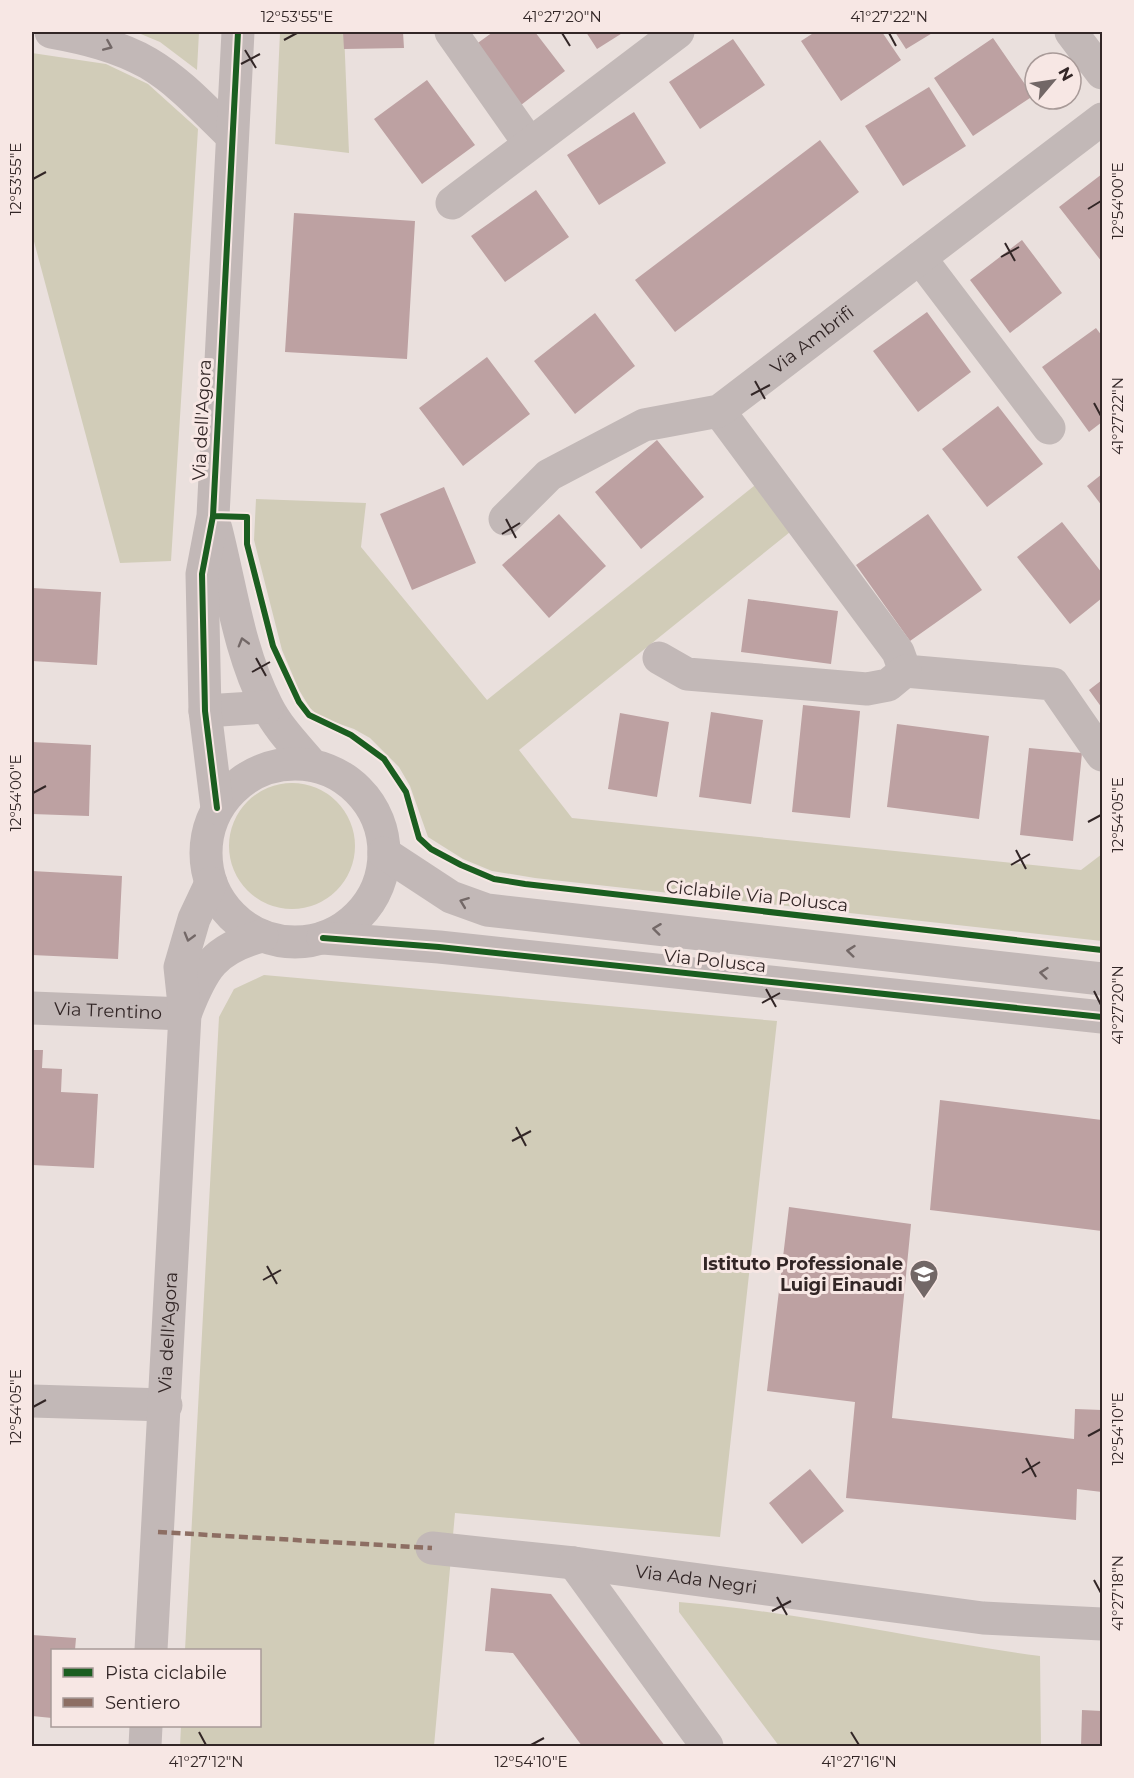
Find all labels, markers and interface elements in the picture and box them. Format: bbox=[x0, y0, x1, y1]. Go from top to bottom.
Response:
text: 12°53'55"E bbox=[261, 7, 333, 26]
text: 41°27'20"N bbox=[522, 7, 602, 26]
text: 41°27'22"N bbox=[850, 7, 928, 26]
one-way arrow bbox=[101, 39, 112, 51]
north arrow bbox=[1023, 51, 1083, 111]
text: N bbox=[1054, 64, 1077, 84]
text: 12°53'55"E bbox=[6, 143, 25, 215]
text: 12°54'00"E bbox=[1108, 162, 1127, 240]
street label: Via Ambrifi bbox=[766, 301, 858, 379]
street label: Via dell'Agora bbox=[188, 359, 216, 481]
text: 41°27'22"N bbox=[1108, 377, 1127, 455]
one-way arrow bbox=[238, 637, 250, 648]
text: 12°54'00"E bbox=[6, 754, 25, 832]
text: 12°54'05"E bbox=[1108, 777, 1127, 853]
street label: Ciclabile Via Polusca bbox=[665, 875, 849, 917]
one-way arrow bbox=[460, 896, 470, 909]
one-way arrow bbox=[652, 924, 661, 936]
one-way arrow bbox=[184, 931, 196, 942]
street label: Via Polusca bbox=[663, 945, 767, 977]
one-way arrow bbox=[846, 946, 855, 958]
text: 41°27'20"N bbox=[1108, 965, 1127, 1045]
one-way arrow bbox=[1040, 967, 1049, 980]
street label: Via Trentino bbox=[53, 998, 162, 1024]
place label: Istituto Professionale Luigi Einaudi bbox=[702, 1253, 903, 1296]
school or university icon: Istituto Professionale Luigi Einaudi bbox=[908, 1258, 940, 1300]
street label: Via dell'Agora bbox=[154, 1271, 182, 1394]
text: 12°54'05"E bbox=[6, 1369, 25, 1445]
text: 12°54'10"E bbox=[1108, 1392, 1127, 1466]
text: 41°27'18"N bbox=[1108, 1555, 1127, 1631]
street label: Via Ada Negri bbox=[634, 1560, 758, 1598]
legend bbox=[51, 1649, 261, 1727]
text: Pista ciclabile bbox=[105, 1662, 227, 1684]
text: Sentiero bbox=[105, 1692, 180, 1714]
text: 41°27'12"N bbox=[169, 1752, 243, 1771]
text: 12°54'10"E bbox=[494, 1752, 568, 1771]
text: 41°27'16"N bbox=[821, 1752, 897, 1771]

